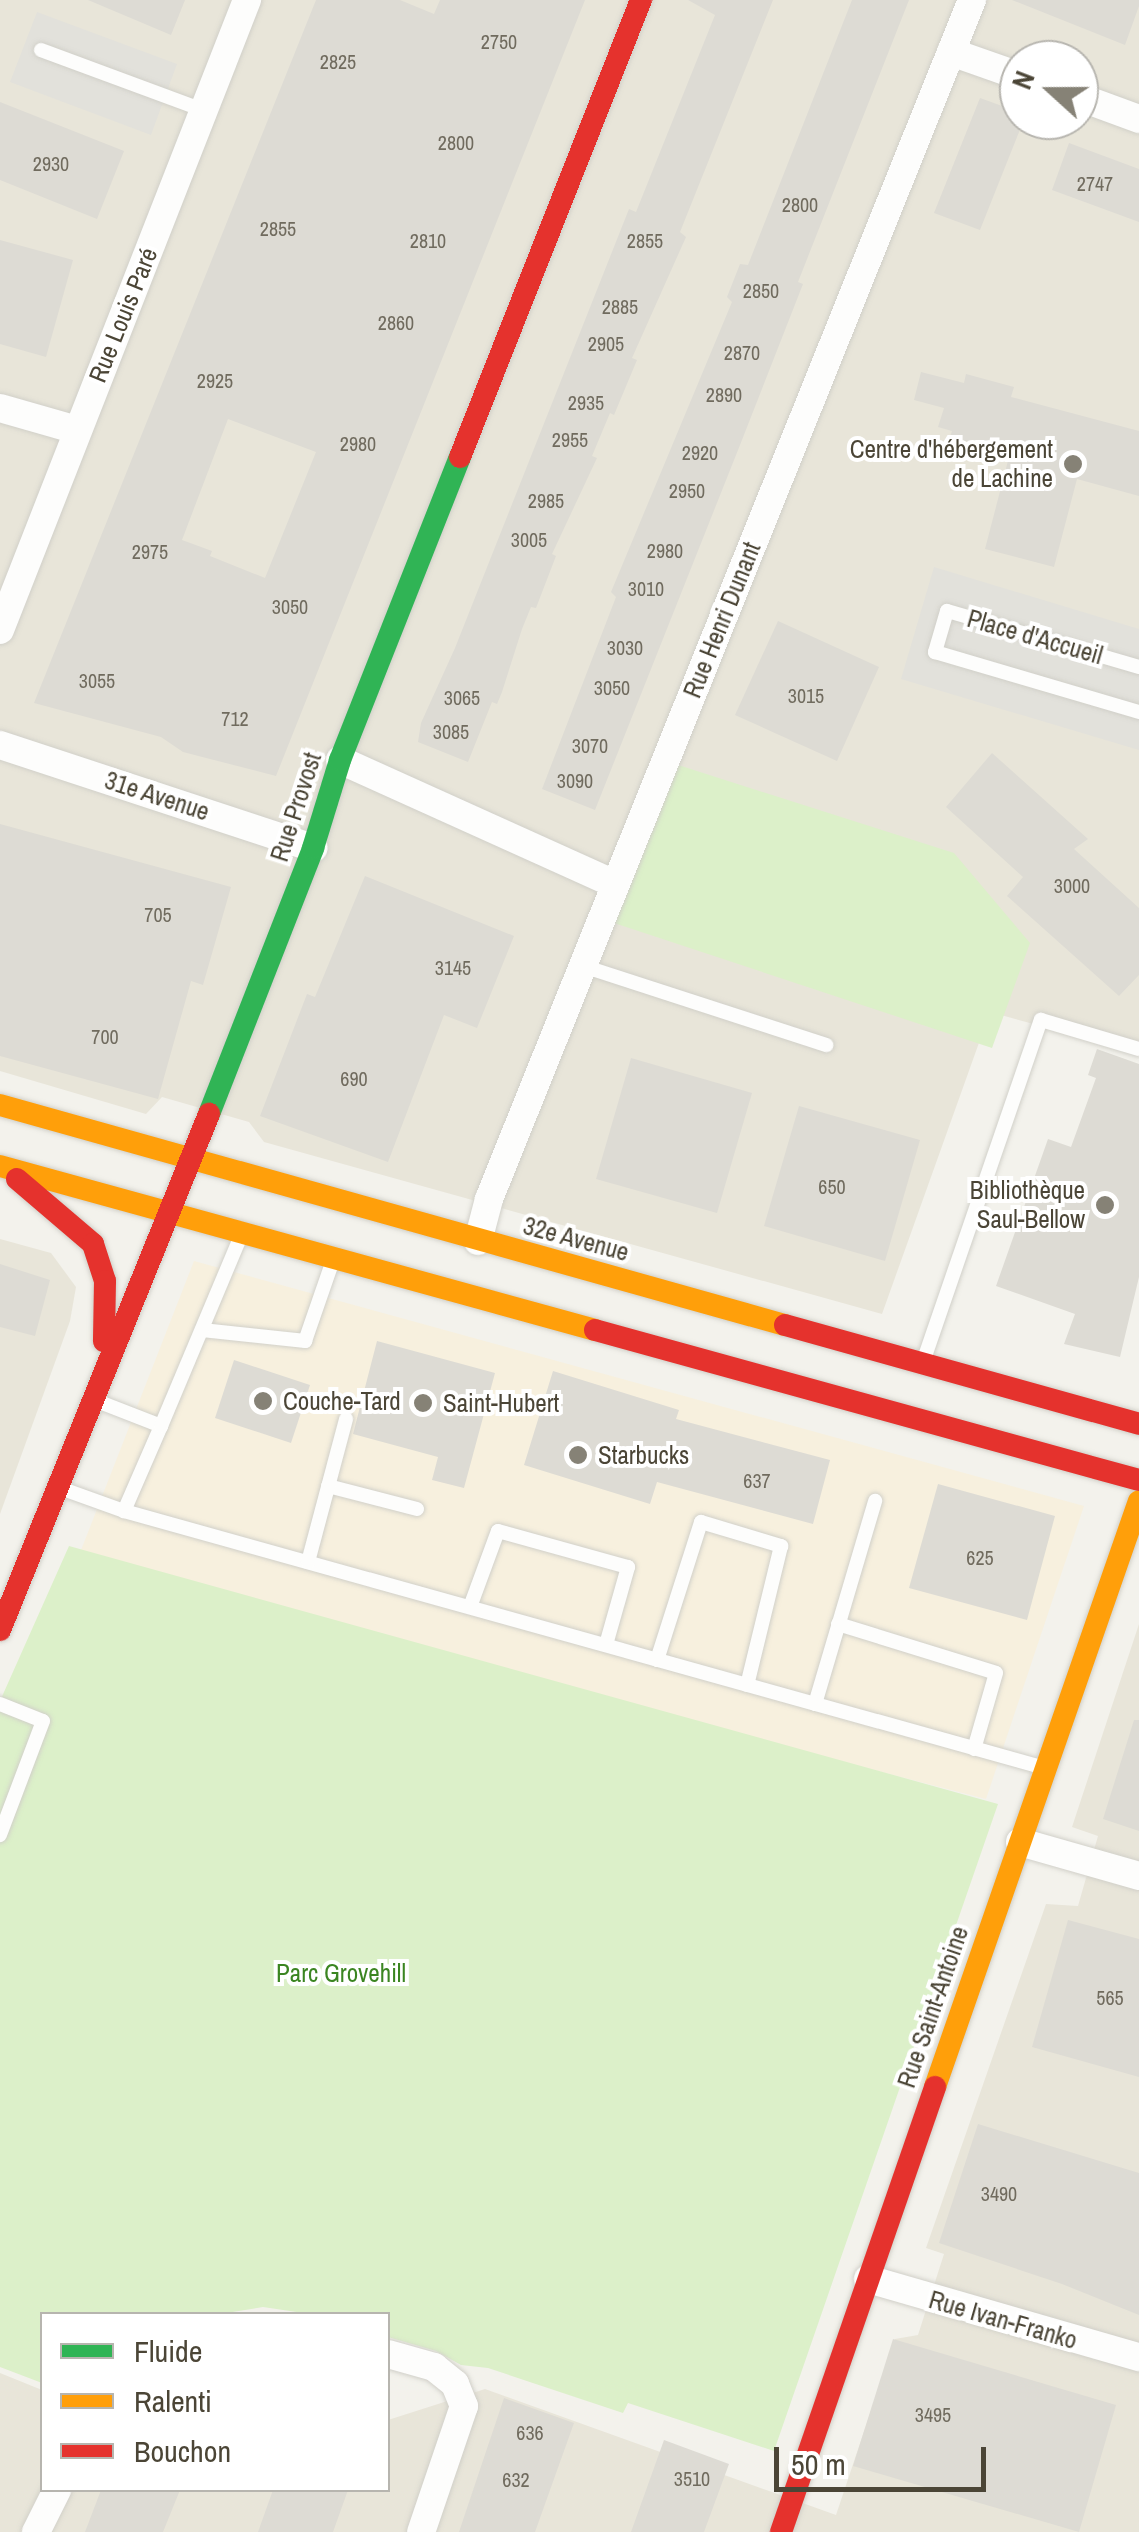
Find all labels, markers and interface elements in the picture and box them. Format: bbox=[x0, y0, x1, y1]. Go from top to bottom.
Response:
house number: 2750 bbox=[481, 29, 517, 53]
north arrow bbox=[999, 40, 1099, 140]
house number: 2825 bbox=[320, 49, 356, 73]
text: N bbox=[1002, 65, 1044, 95]
house number: 2800 bbox=[438, 130, 474, 154]
house number: 2930 bbox=[33, 151, 69, 175]
house number: 2747 bbox=[1077, 171, 1113, 195]
house number: 2800 bbox=[782, 192, 818, 216]
house number: 2855 bbox=[260, 216, 296, 240]
house number: 2810 bbox=[410, 228, 446, 252]
house number: 2855 bbox=[627, 228, 663, 252]
street label: Rue Louis Paré bbox=[82, 243, 164, 387]
house number: 2850 bbox=[743, 278, 779, 302]
house number: 2885 bbox=[602, 294, 638, 318]
house number: 2860 bbox=[378, 310, 414, 334]
house number: 2905 bbox=[588, 331, 624, 355]
house number: 2870 bbox=[724, 340, 760, 364]
house number: 2925 bbox=[197, 368, 233, 392]
house number: 2890 bbox=[706, 382, 742, 406]
house number: 2935 bbox=[568, 390, 604, 414]
house number: 2955 bbox=[552, 427, 588, 451]
house number: 2980 bbox=[340, 431, 376, 455]
place label: Centre d'hébergement de Lachine bbox=[850, 435, 1053, 494]
house number: 2920 bbox=[682, 440, 718, 464]
marker: Centre d'hébergement de Lachine bbox=[1062, 453, 1084, 475]
house number: 2950 bbox=[669, 478, 705, 502]
house number: 2985 bbox=[528, 488, 564, 512]
house number: 3005 bbox=[511, 527, 547, 551]
house number: 2980 bbox=[647, 538, 683, 562]
street label: Rue Henri Dunant bbox=[677, 538, 767, 702]
house number: 2975 bbox=[132, 539, 168, 563]
house number: 3010 bbox=[628, 576, 664, 600]
house number: 3050 bbox=[272, 594, 308, 618]
street label: Place d'Accueil bbox=[964, 603, 1106, 671]
house number: 3030 bbox=[607, 635, 643, 659]
house number: 3055 bbox=[79, 668, 115, 692]
house number: 3050 bbox=[594, 675, 630, 699]
house number: 3015 bbox=[788, 683, 824, 707]
house number: 3065 bbox=[444, 685, 480, 709]
house number: 712 bbox=[221, 706, 249, 730]
house number: 3085 bbox=[433, 719, 469, 743]
house number: 3070 bbox=[572, 733, 608, 757]
street label: Rue Provost bbox=[264, 749, 328, 865]
street label: 31e Avenue bbox=[100, 765, 214, 827]
house number: 3090 bbox=[557, 768, 593, 792]
house number: 3000 bbox=[1054, 873, 1090, 897]
house number: 705 bbox=[144, 902, 172, 926]
house number: 3145 bbox=[435, 955, 471, 979]
house number: 700 bbox=[91, 1024, 119, 1048]
house number: 690 bbox=[340, 1066, 368, 1090]
house number: 650 bbox=[818, 1174, 846, 1198]
place label: Bibliothèque Saul-Bellow bbox=[970, 1176, 1085, 1235]
marker: Bibliothèque Saul-Bellow bbox=[1094, 1194, 1116, 1216]
street label: 32e Avenue bbox=[519, 1210, 633, 1268]
place label: Couche-Tard bbox=[283, 1386, 401, 1416]
place label: Saint-Hubert bbox=[443, 1388, 559, 1418]
marker: Couche-Tard bbox=[252, 1390, 274, 1412]
marker: Saint-Hubert bbox=[412, 1392, 434, 1414]
place label: Starbucks bbox=[598, 1440, 689, 1470]
marker: Starbucks bbox=[567, 1444, 589, 1466]
house number: 637 bbox=[743, 1468, 771, 1492]
house number: 625 bbox=[966, 1545, 994, 1569]
street label: Rue Saint-Antoine bbox=[891, 1922, 975, 2092]
park label: Parc Grovehill bbox=[276, 1958, 406, 1988]
house number: 565 bbox=[1096, 1985, 1124, 2009]
house number: 3490 bbox=[981, 2181, 1017, 2205]
street label: Rue Ivan-Franko bbox=[925, 2285, 1081, 2355]
legend bbox=[40, 2312, 390, 2492]
text: Fluide bbox=[134, 2331, 202, 2371]
text: Ralenti bbox=[134, 2381, 212, 2421]
house number: 3495 bbox=[915, 2402, 951, 2426]
house number: 636 bbox=[516, 2420, 544, 2444]
scale bar bbox=[779, 2427, 992, 2489]
text: Bouchon bbox=[134, 2431, 231, 2471]
text: 50 m bbox=[791, 2444, 846, 2484]
house number: 3510 bbox=[674, 2466, 710, 2490]
house number: 632 bbox=[502, 2467, 530, 2491]

